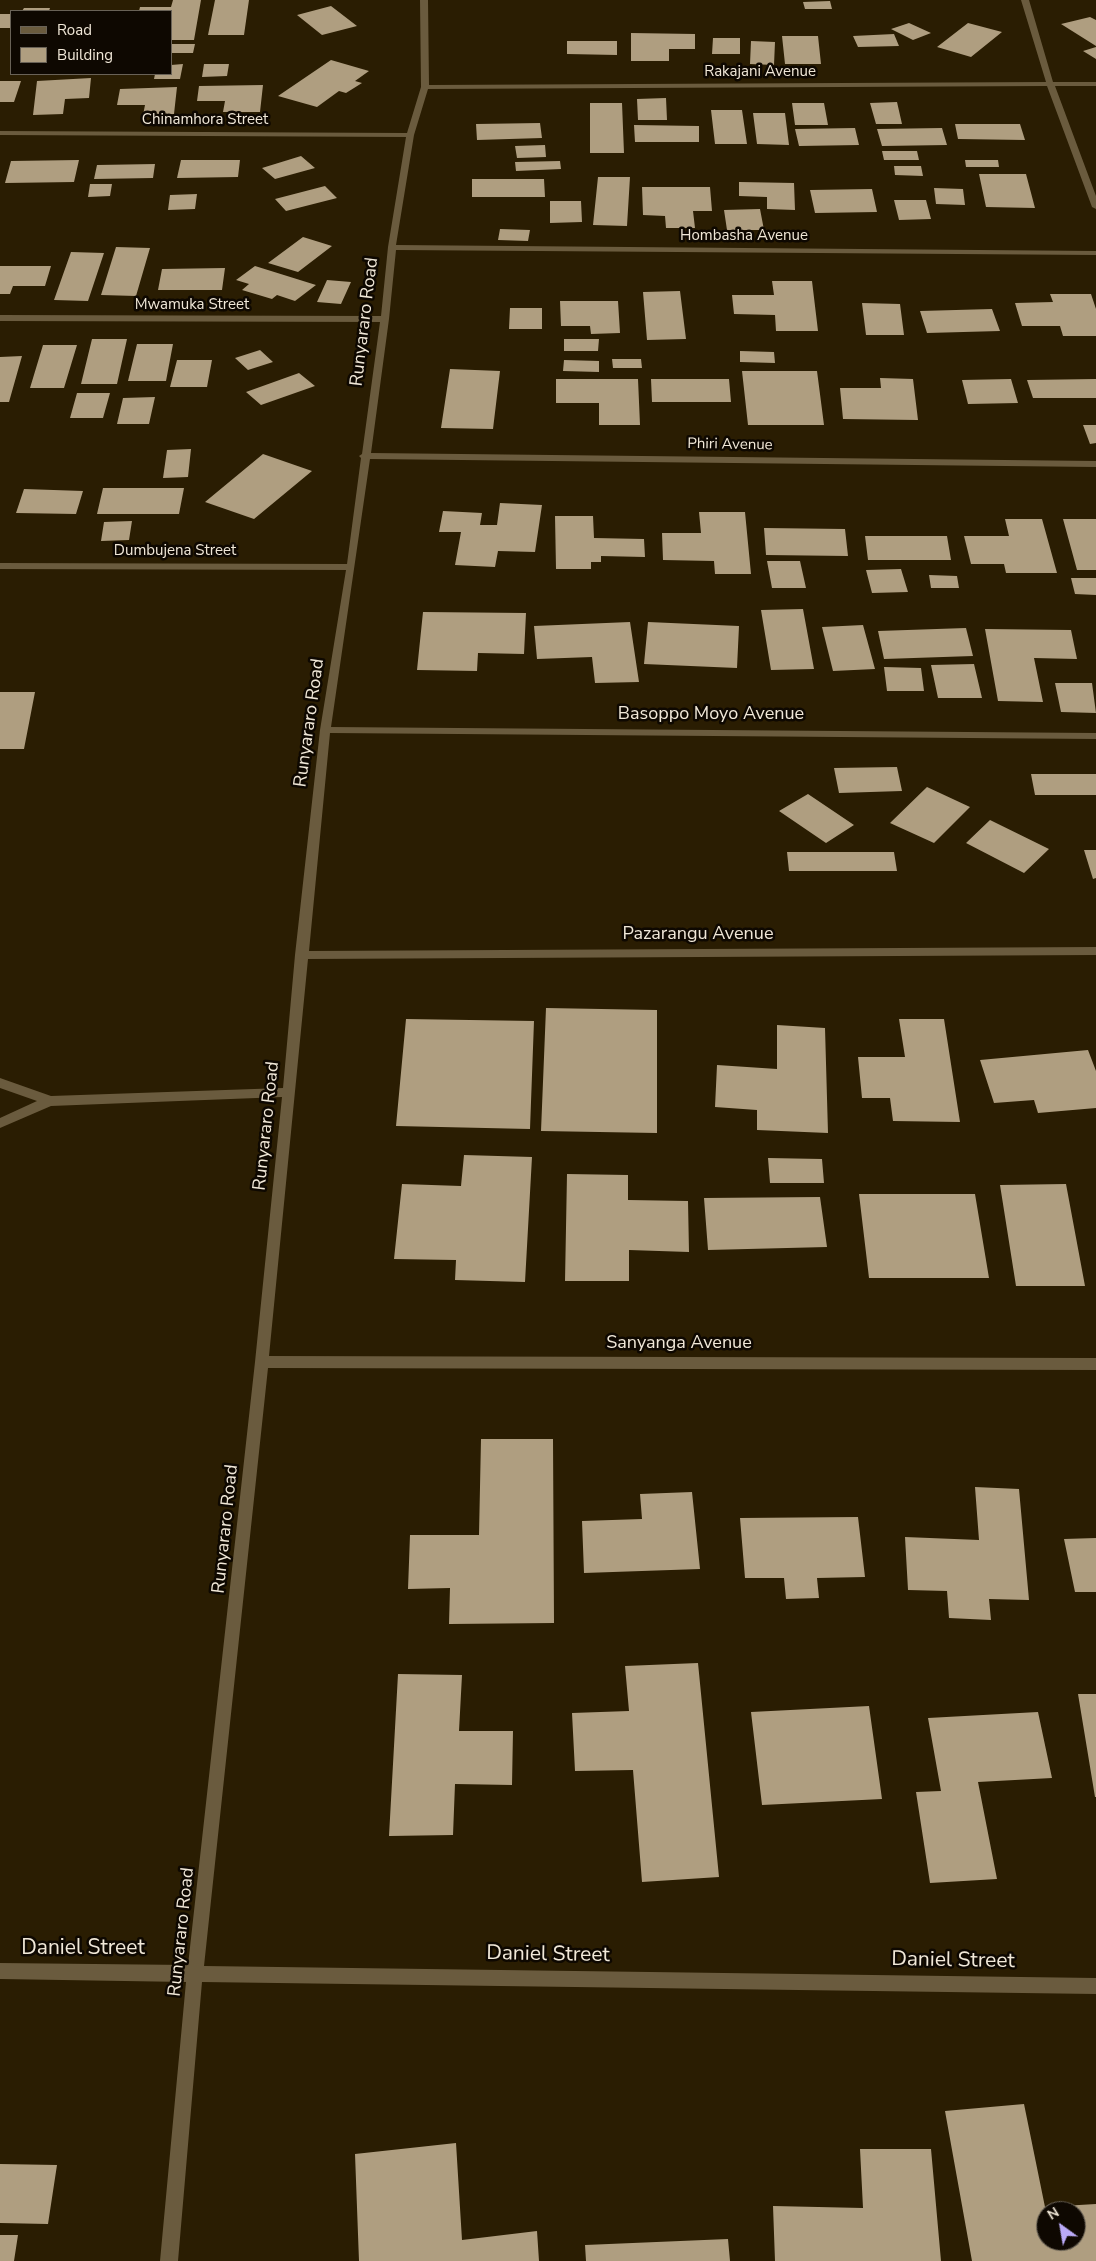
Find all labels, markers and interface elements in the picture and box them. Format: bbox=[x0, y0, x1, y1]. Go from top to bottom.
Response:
legend bbox=[10, 10, 172, 75]
text: Road bbox=[57, 20, 92, 40]
text: Building bbox=[57, 45, 113, 65]
street label: Rakajani Avenue bbox=[704, 63, 816, 81]
street label: Chinamhora Street bbox=[142, 111, 268, 129]
street label: Hombasha Avenue bbox=[680, 227, 808, 245]
street label: Runyararo Road bbox=[346, 256, 384, 388]
street label: Mwamuka Street bbox=[135, 296, 249, 314]
street label: Phiri Avenue bbox=[687, 435, 773, 455]
street label: Dumbujena Street bbox=[114, 542, 236, 560]
street label: Runyararo Road bbox=[290, 657, 330, 789]
street label: Basoppo Moyo Avenue bbox=[618, 704, 804, 726]
street label: Pazarangu Avenue bbox=[623, 924, 773, 946]
street label: Runyararo Road bbox=[249, 1060, 285, 1192]
street label: Sanyanga Avenue bbox=[606, 1333, 752, 1355]
street label: Runyararo Road bbox=[208, 1463, 244, 1595]
street label: Runyararo Road bbox=[164, 1866, 200, 1998]
street label: Daniel Street bbox=[21, 1936, 145, 1962]
street label: Daniel Street bbox=[486, 1941, 610, 1969]
street label: Daniel Street bbox=[891, 1947, 1015, 1975]
north arrow bbox=[1036, 2201, 1086, 2251]
text: N bbox=[1044, 2203, 1063, 2225]

